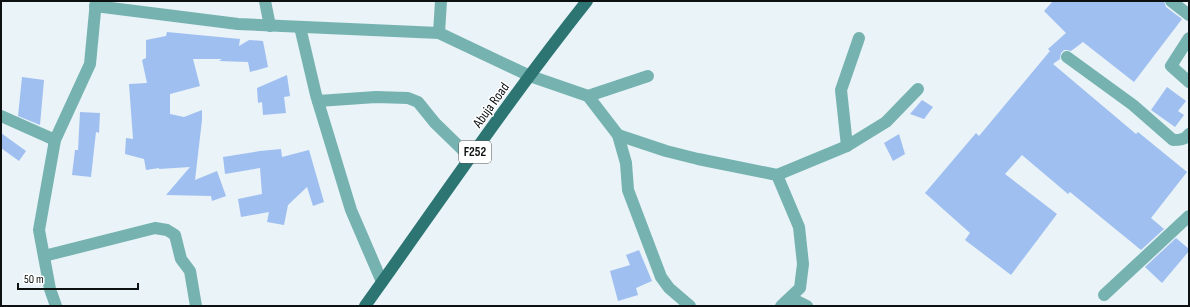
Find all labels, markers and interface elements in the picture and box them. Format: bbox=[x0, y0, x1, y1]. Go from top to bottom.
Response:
street label: Abuja Road bbox=[468, 79, 513, 132]
road number: F252 bbox=[459, 141, 491, 163]
scale bar bbox=[18, 265, 138, 291]
text: 50 m bbox=[24, 272, 44, 287]

